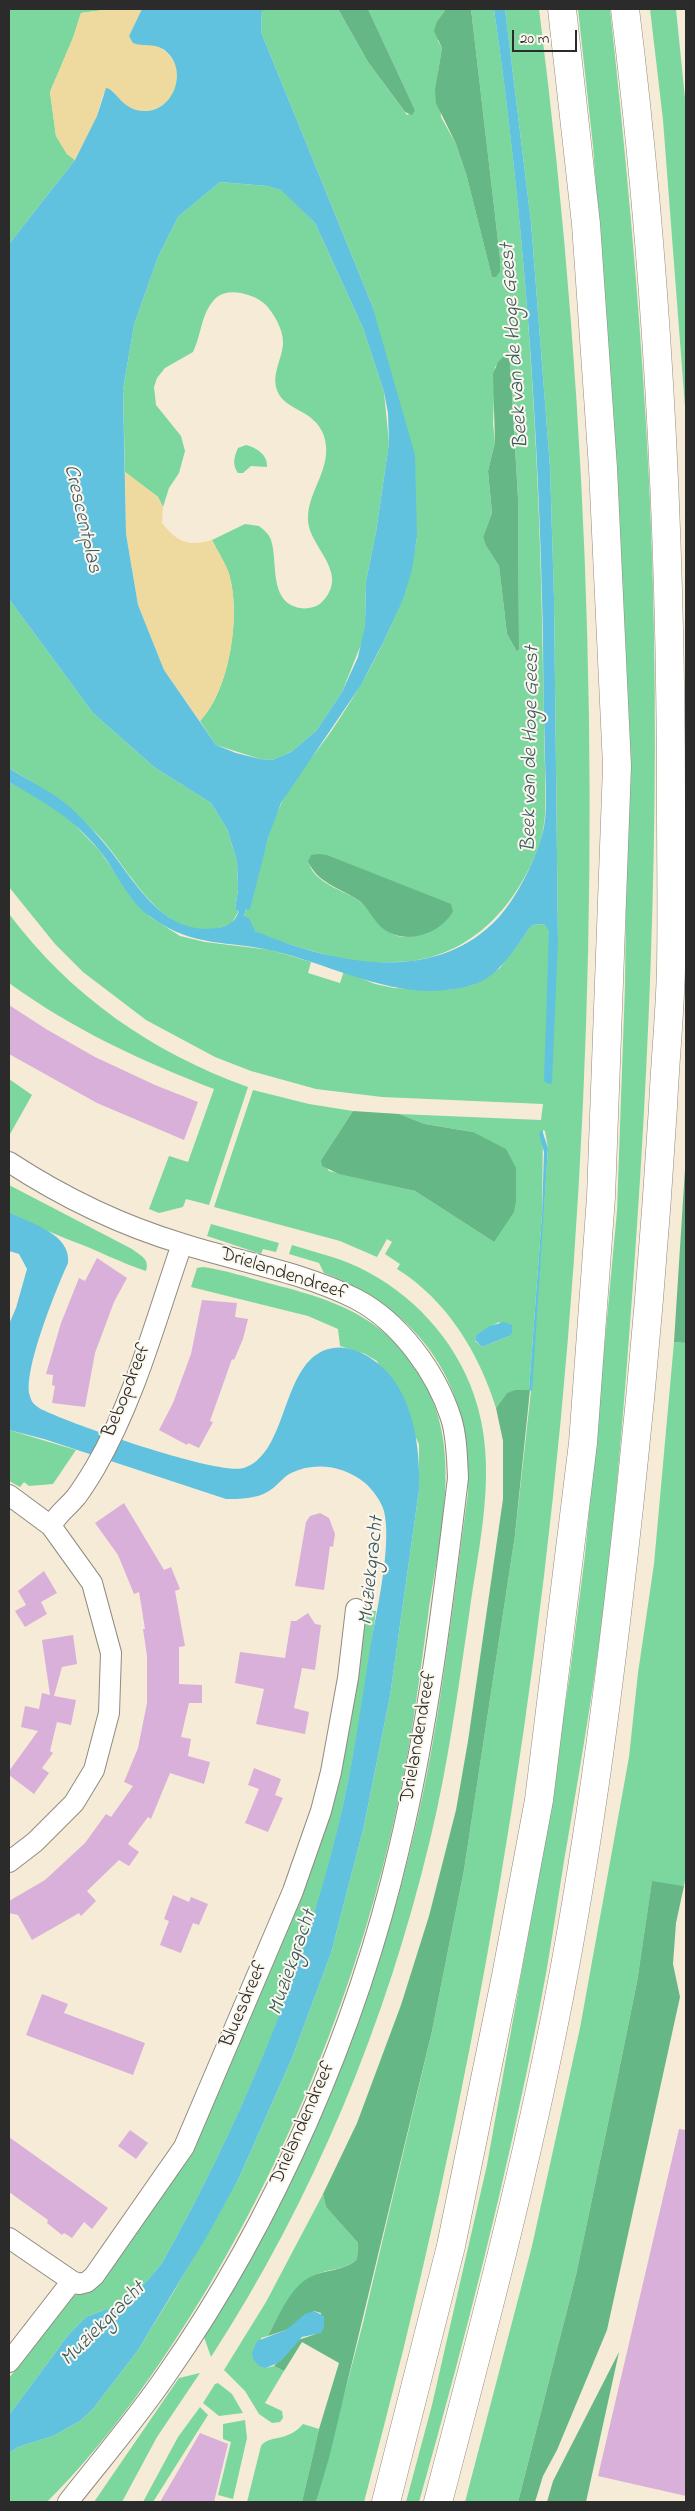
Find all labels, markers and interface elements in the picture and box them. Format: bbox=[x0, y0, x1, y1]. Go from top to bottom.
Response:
scale bar bbox=[515, 20, 580, 52]
text: 20 m bbox=[520, 28, 549, 50]
water label: Beek van de Hoge Geest bbox=[496, 242, 536, 450]
water label: Crescentplas bbox=[56, 462, 106, 576]
water label: Beek van de Hoge Geest bbox=[518, 646, 546, 852]
street label: Drielandendreef bbox=[216, 1243, 350, 1307]
street label: Bebopdreef bbox=[98, 1341, 158, 1441]
water label: Muziekgracht bbox=[355, 1515, 391, 1627]
street label: Drielandendreef bbox=[397, 1670, 443, 1804]
water label: Muziekgracht bbox=[264, 1907, 324, 2019]
street label: Bluesdreef bbox=[216, 1959, 274, 2051]
street label: Drielandendreef bbox=[266, 2059, 342, 2189]
water label: Muziekgracht bbox=[56, 2277, 152, 2373]

